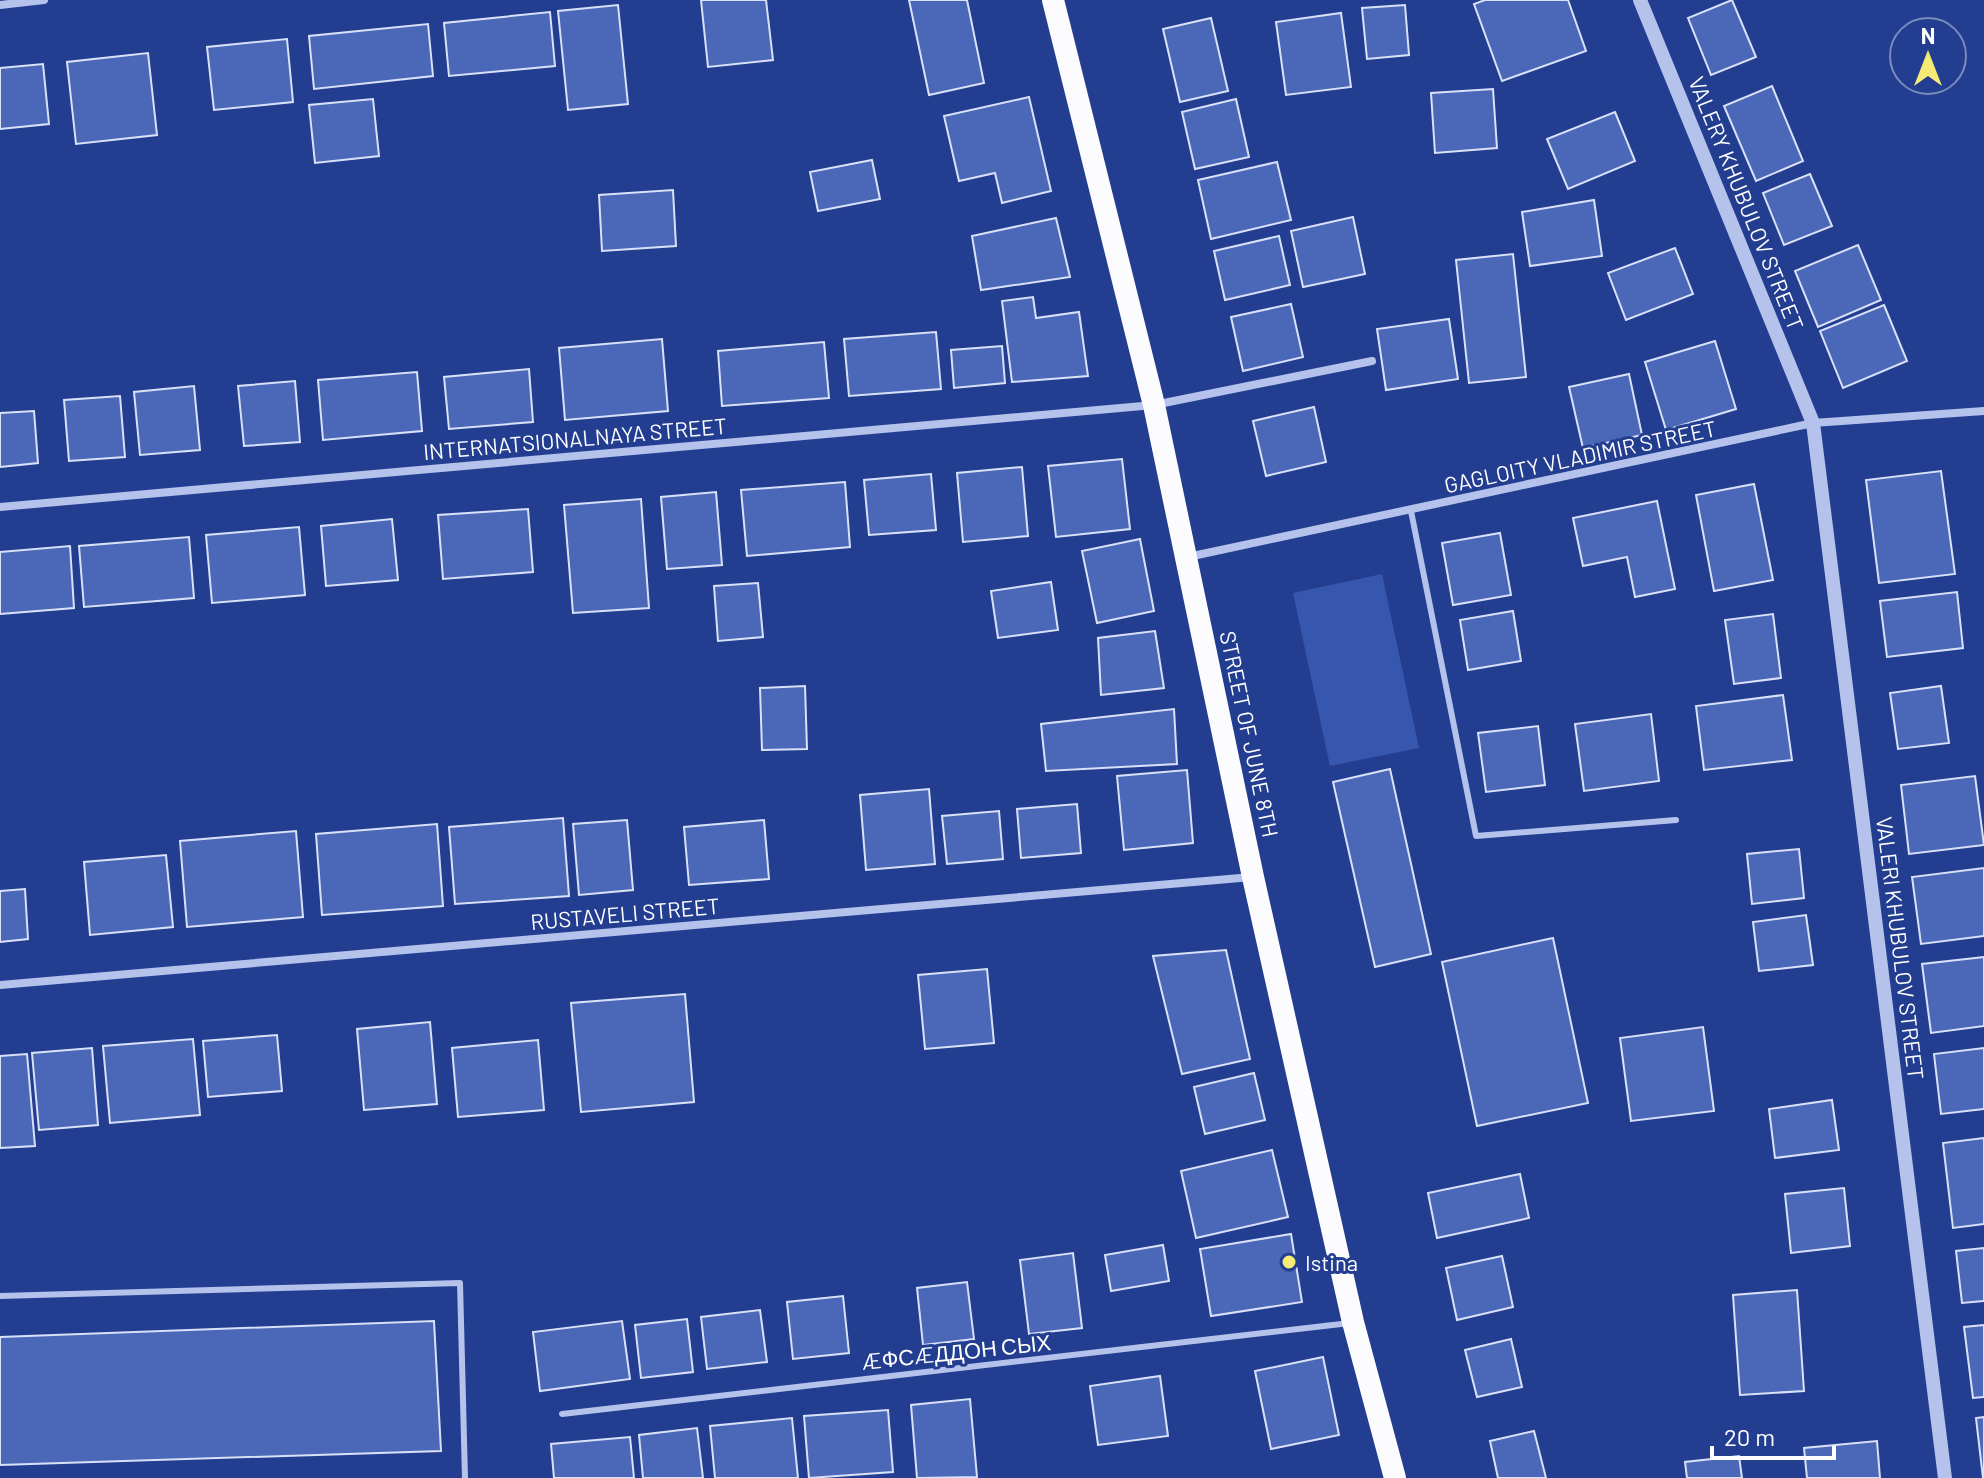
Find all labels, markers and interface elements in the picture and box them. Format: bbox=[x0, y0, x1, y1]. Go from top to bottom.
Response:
north arrow bbox=[1888, 16, 1968, 96]
text: N bbox=[1921, 22, 1935, 48]
street label: VALERY KHUBULOV STREET bbox=[1684, 72, 1810, 334]
street label: INTERNATSIONALNAYA STREET bbox=[422, 412, 728, 464]
street label: GAGLOITY VLADIMIR STREET bbox=[1442, 414, 1718, 498]
street label: STREET OF JUNE 8TH bbox=[1215, 629, 1285, 839]
street label: VALERI KHUBULOV STREET bbox=[1872, 815, 1930, 1081]
street label: RUSTAVELI STREET bbox=[529, 892, 721, 934]
place label: Istina bbox=[1305, 1249, 1358, 1275]
marker: Istina bbox=[1280, 1253, 1298, 1271]
street label: ÆФСÆДДОН СЫХ bbox=[860, 1328, 1052, 1375]
scale bar bbox=[1712, 1410, 1834, 1460]
text: 20 m bbox=[1724, 1422, 1775, 1451]

